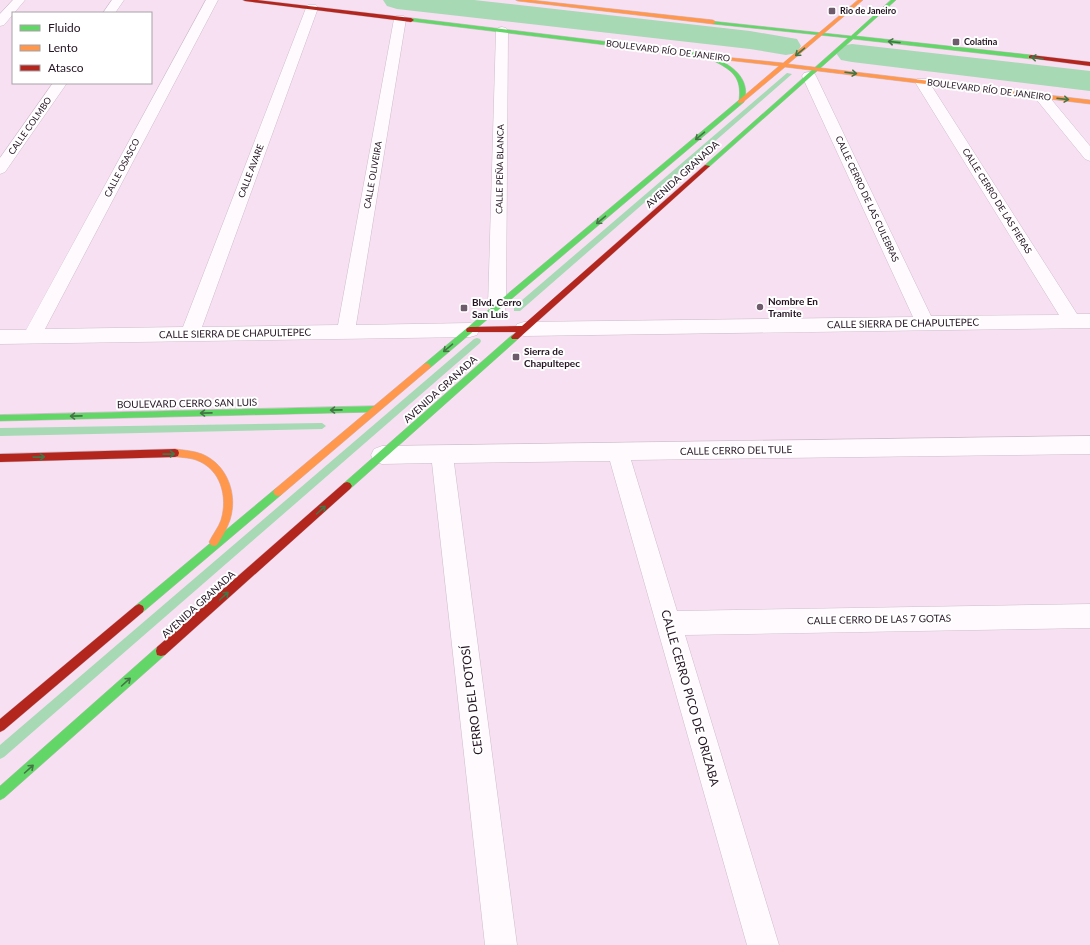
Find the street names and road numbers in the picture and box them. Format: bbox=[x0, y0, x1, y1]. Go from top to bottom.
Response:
street label: BOULEVARD RÍO DE JANEIRO bbox=[605, 37, 731, 64]
street label: BOULEVARD RÍO DE JANEIRO bbox=[926, 76, 1052, 103]
street label: CALLE COLMBO bbox=[6, 95, 54, 157]
street label: CALLE PEÑA BLANCA bbox=[493, 123, 506, 214]
street label: CALLE CERRO DE LAS CULEBRAS bbox=[833, 134, 902, 264]
street label: CALLE OSASCO bbox=[101, 137, 142, 199]
street label: AVENIDA GRANADA bbox=[643, 138, 721, 210]
street label: CALLE OLIVEIRA bbox=[361, 139, 384, 210]
street label: CALLE AVARE bbox=[235, 142, 266, 199]
street label: CALLE CERRO DE LAS FIERAS bbox=[960, 146, 1035, 256]
street label: CALLE SIERRA DE CHAPULTEPEC bbox=[827, 316, 979, 330]
street label: CALLE SIERRA DE CHAPULTEPEC bbox=[159, 326, 311, 340]
street label: AVENIDA GRANADA bbox=[401, 353, 479, 425]
street label: BOULEVARD CERRO SAN LUIS bbox=[117, 396, 257, 410]
street label: CALLE CERRO DEL TULE bbox=[680, 443, 792, 457]
street label: AVENIDA GRANADA bbox=[159, 568, 237, 640]
street label: CALLE CERRO PICO DE ORIZABA bbox=[658, 608, 723, 789]
street label: CALLE CERRO DE LAS 7 GOTAS bbox=[807, 612, 951, 626]
street label: CERRO DEL POTOSÍ bbox=[457, 644, 486, 756]

